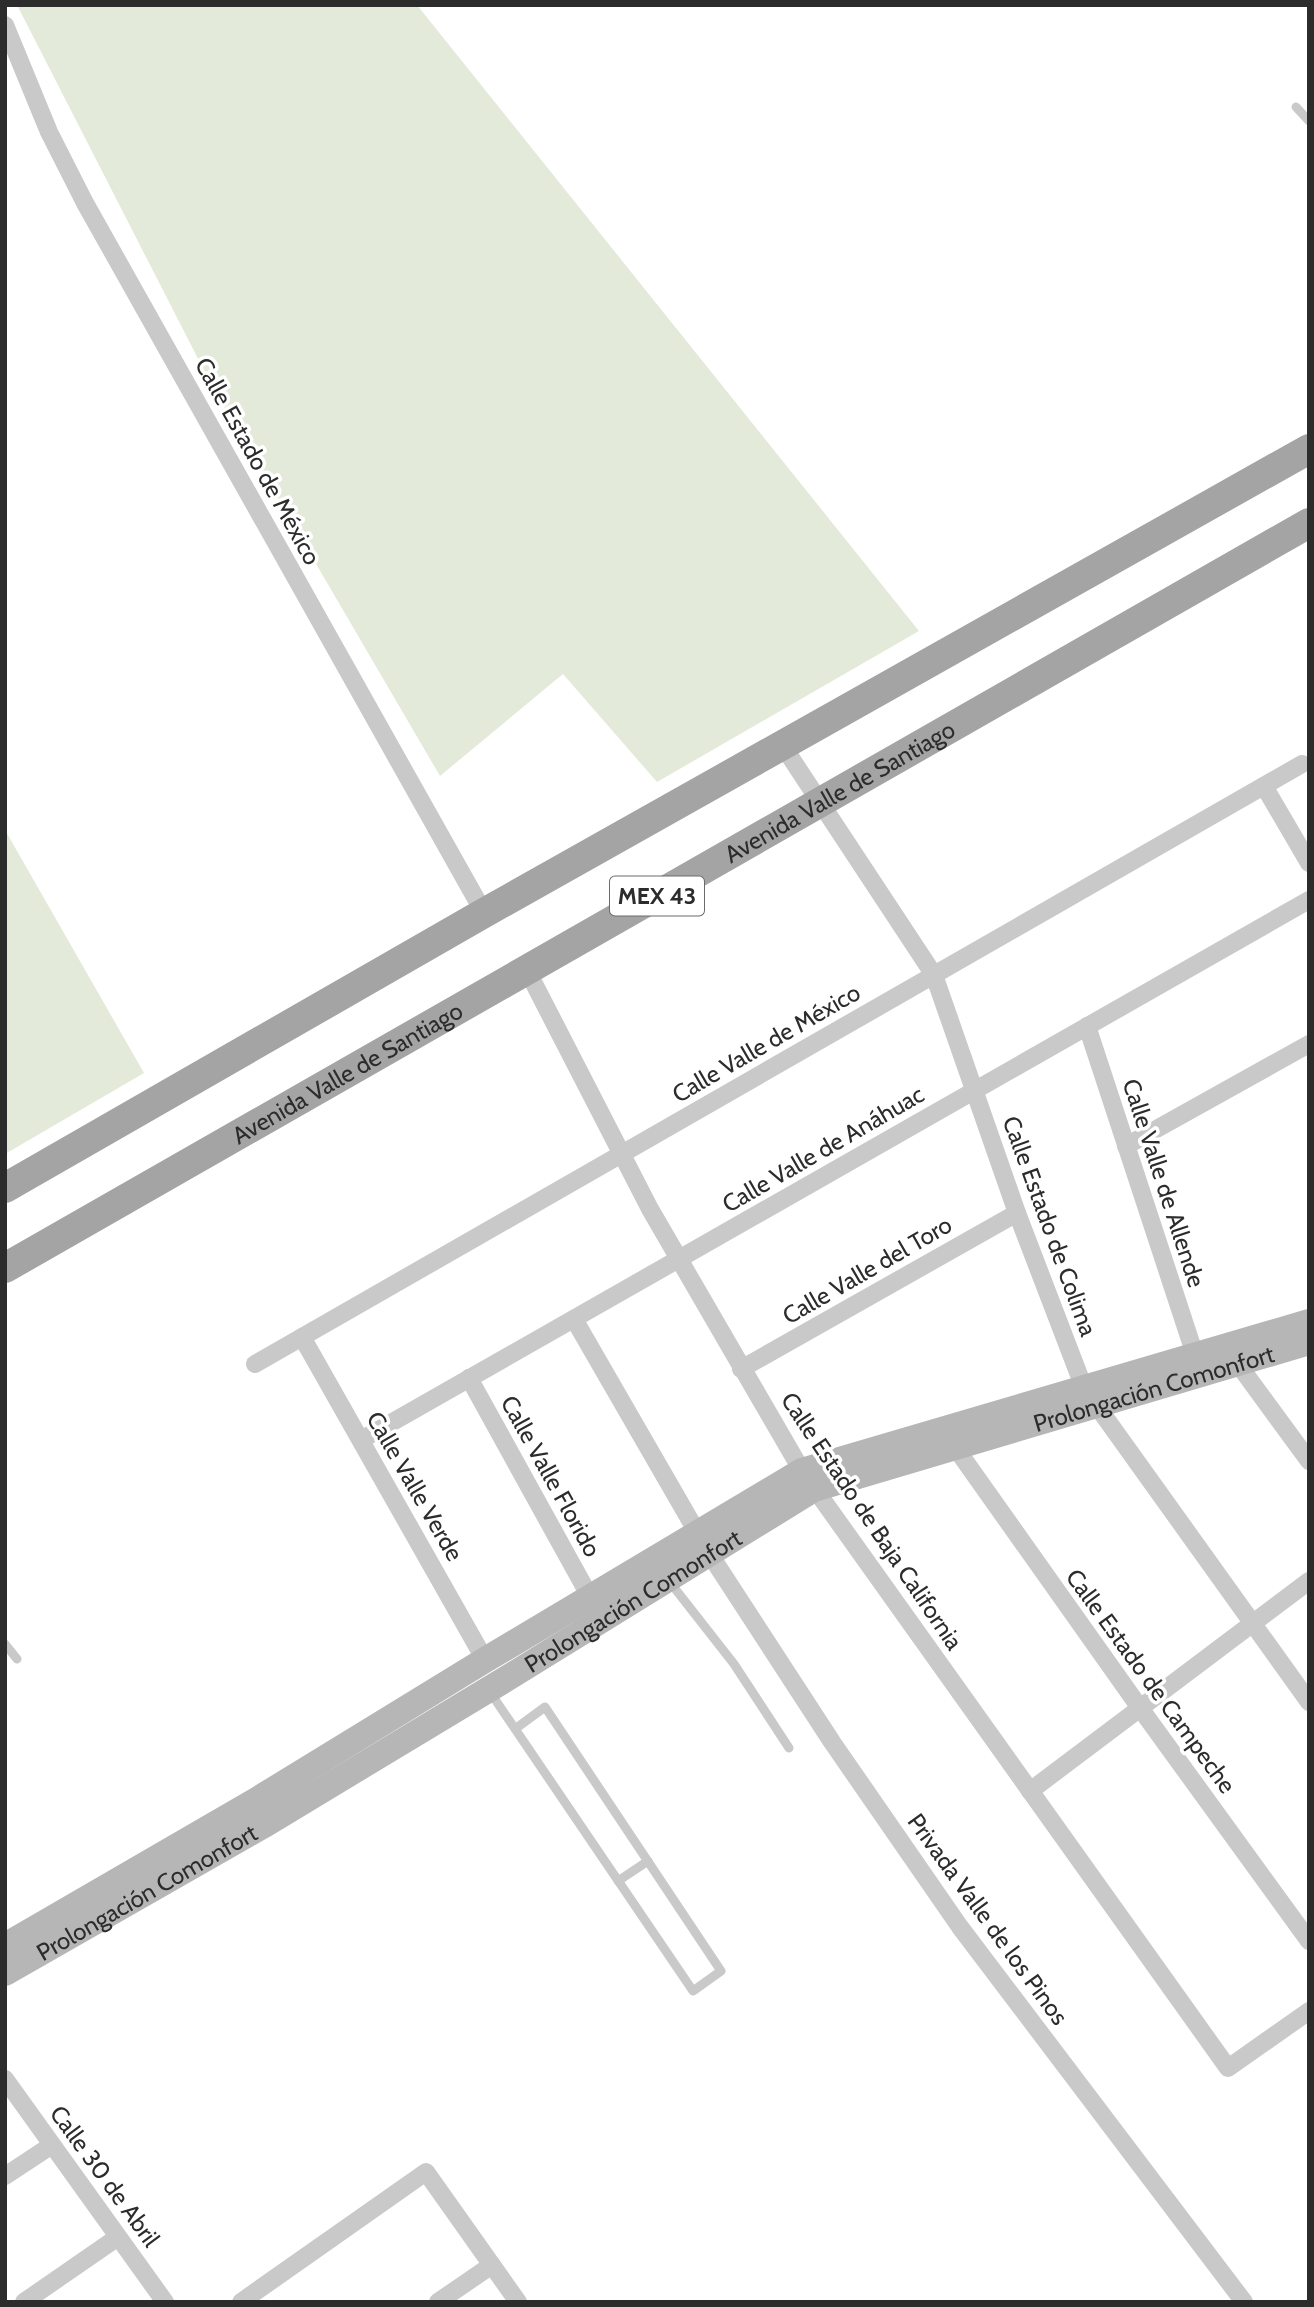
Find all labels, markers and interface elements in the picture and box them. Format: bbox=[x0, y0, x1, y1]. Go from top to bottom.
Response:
street label: Calle Estado de México bbox=[189, 352, 327, 570]
street label: Avenida Valle de Santiago bbox=[719, 714, 960, 868]
road number: MEX 43 bbox=[610, 876, 704, 916]
street label: Calle Valle de México bbox=[667, 977, 865, 1109]
street label: Avenida Valle de Santiago bbox=[227, 995, 467, 1150]
street label: Calle Valle de Allende bbox=[1117, 1075, 1211, 1291]
street label: Calle Valle de Anáhuac bbox=[717, 1079, 929, 1219]
street label: Calle Estado de Colima bbox=[997, 1112, 1103, 1340]
street label: Calle Valle del Toro bbox=[777, 1210, 957, 1330]
street label: Prolongación Comonfort bbox=[1030, 1339, 1277, 1438]
street label: Calle Estado de Baja California bbox=[775, 1387, 969, 1656]
street label: Calle Valle Florido bbox=[495, 1390, 607, 1562]
street label: Calle Valle Verde bbox=[361, 1406, 469, 1566]
street label: Prolongación Comonfort bbox=[519, 1523, 747, 1679]
street label: Calle Estado de Campeche bbox=[1060, 1563, 1242, 1799]
street label: Privada Valle de los Pinos bbox=[902, 1808, 1074, 2030]
street label: Prolongación Comonfort bbox=[31, 1818, 262, 1967]
street label: Calle 30 de Abril bbox=[44, 2100, 166, 2253]

